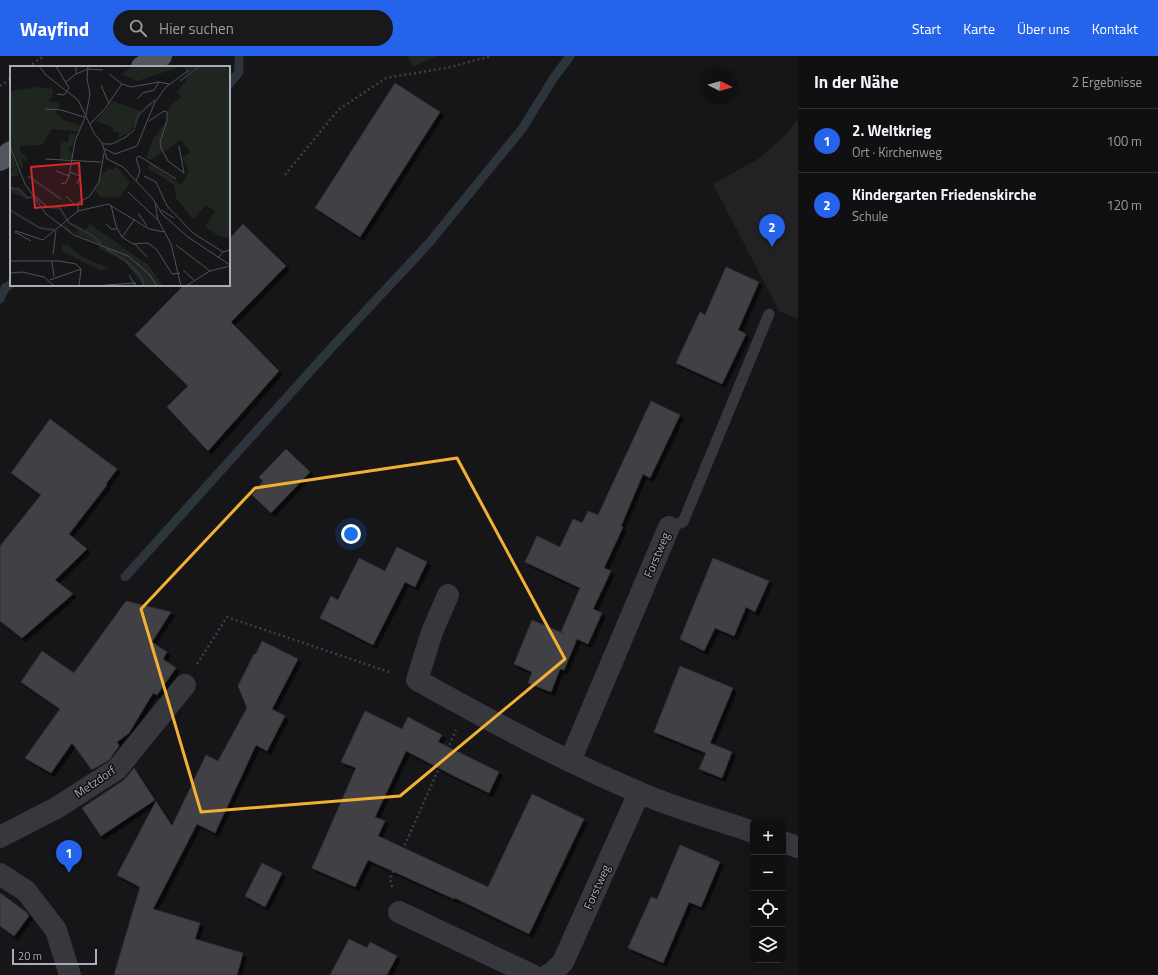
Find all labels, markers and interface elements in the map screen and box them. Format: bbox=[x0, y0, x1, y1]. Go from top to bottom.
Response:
search box bbox=[113, 10, 393, 46]
text: Wayfind bbox=[20, 14, 89, 43]
icon: search bbox=[127, 17, 149, 39]
text: Hier suchen bbox=[159, 17, 234, 40]
text: Start bbox=[912, 18, 941, 39]
text: Karte bbox=[963, 18, 995, 39]
text: Über uns bbox=[1017, 18, 1070, 39]
text: Kontakt bbox=[1092, 18, 1138, 39]
inset map bbox=[10, 66, 230, 286]
north arrow bbox=[702, 68, 738, 104]
text: In der Nähe bbox=[814, 69, 899, 95]
text: 2 Ergebnisse bbox=[1072, 72, 1142, 92]
text: 2. Weltkrieg bbox=[852, 119, 931, 142]
text: 1 bbox=[823, 131, 831, 151]
text: 100 m bbox=[1106, 131, 1142, 151]
text: Ort · Kirchenweg bbox=[852, 142, 942, 162]
text: Kindergarten Friedenskirche bbox=[852, 183, 1036, 206]
text: 2 bbox=[823, 195, 831, 215]
text: 120 m bbox=[1106, 195, 1142, 215]
text: Schule bbox=[852, 206, 888, 226]
pin: 2 bbox=[759, 214, 785, 247]
your location bbox=[341, 524, 361, 544]
street label: Forstweg bbox=[638, 529, 675, 580]
street label: Metzdorf bbox=[70, 761, 119, 802]
map controls bbox=[750, 819, 786, 963]
button: + bbox=[750, 819, 786, 855]
pin: 1 bbox=[56, 840, 82, 873]
button: − bbox=[750, 855, 786, 891]
street label: Forstweg bbox=[578, 861, 615, 912]
button: locate bbox=[750, 891, 786, 927]
button: layers bbox=[750, 927, 786, 963]
scale bar bbox=[12, 947, 97, 966]
text: 20 m bbox=[18, 948, 42, 964]

